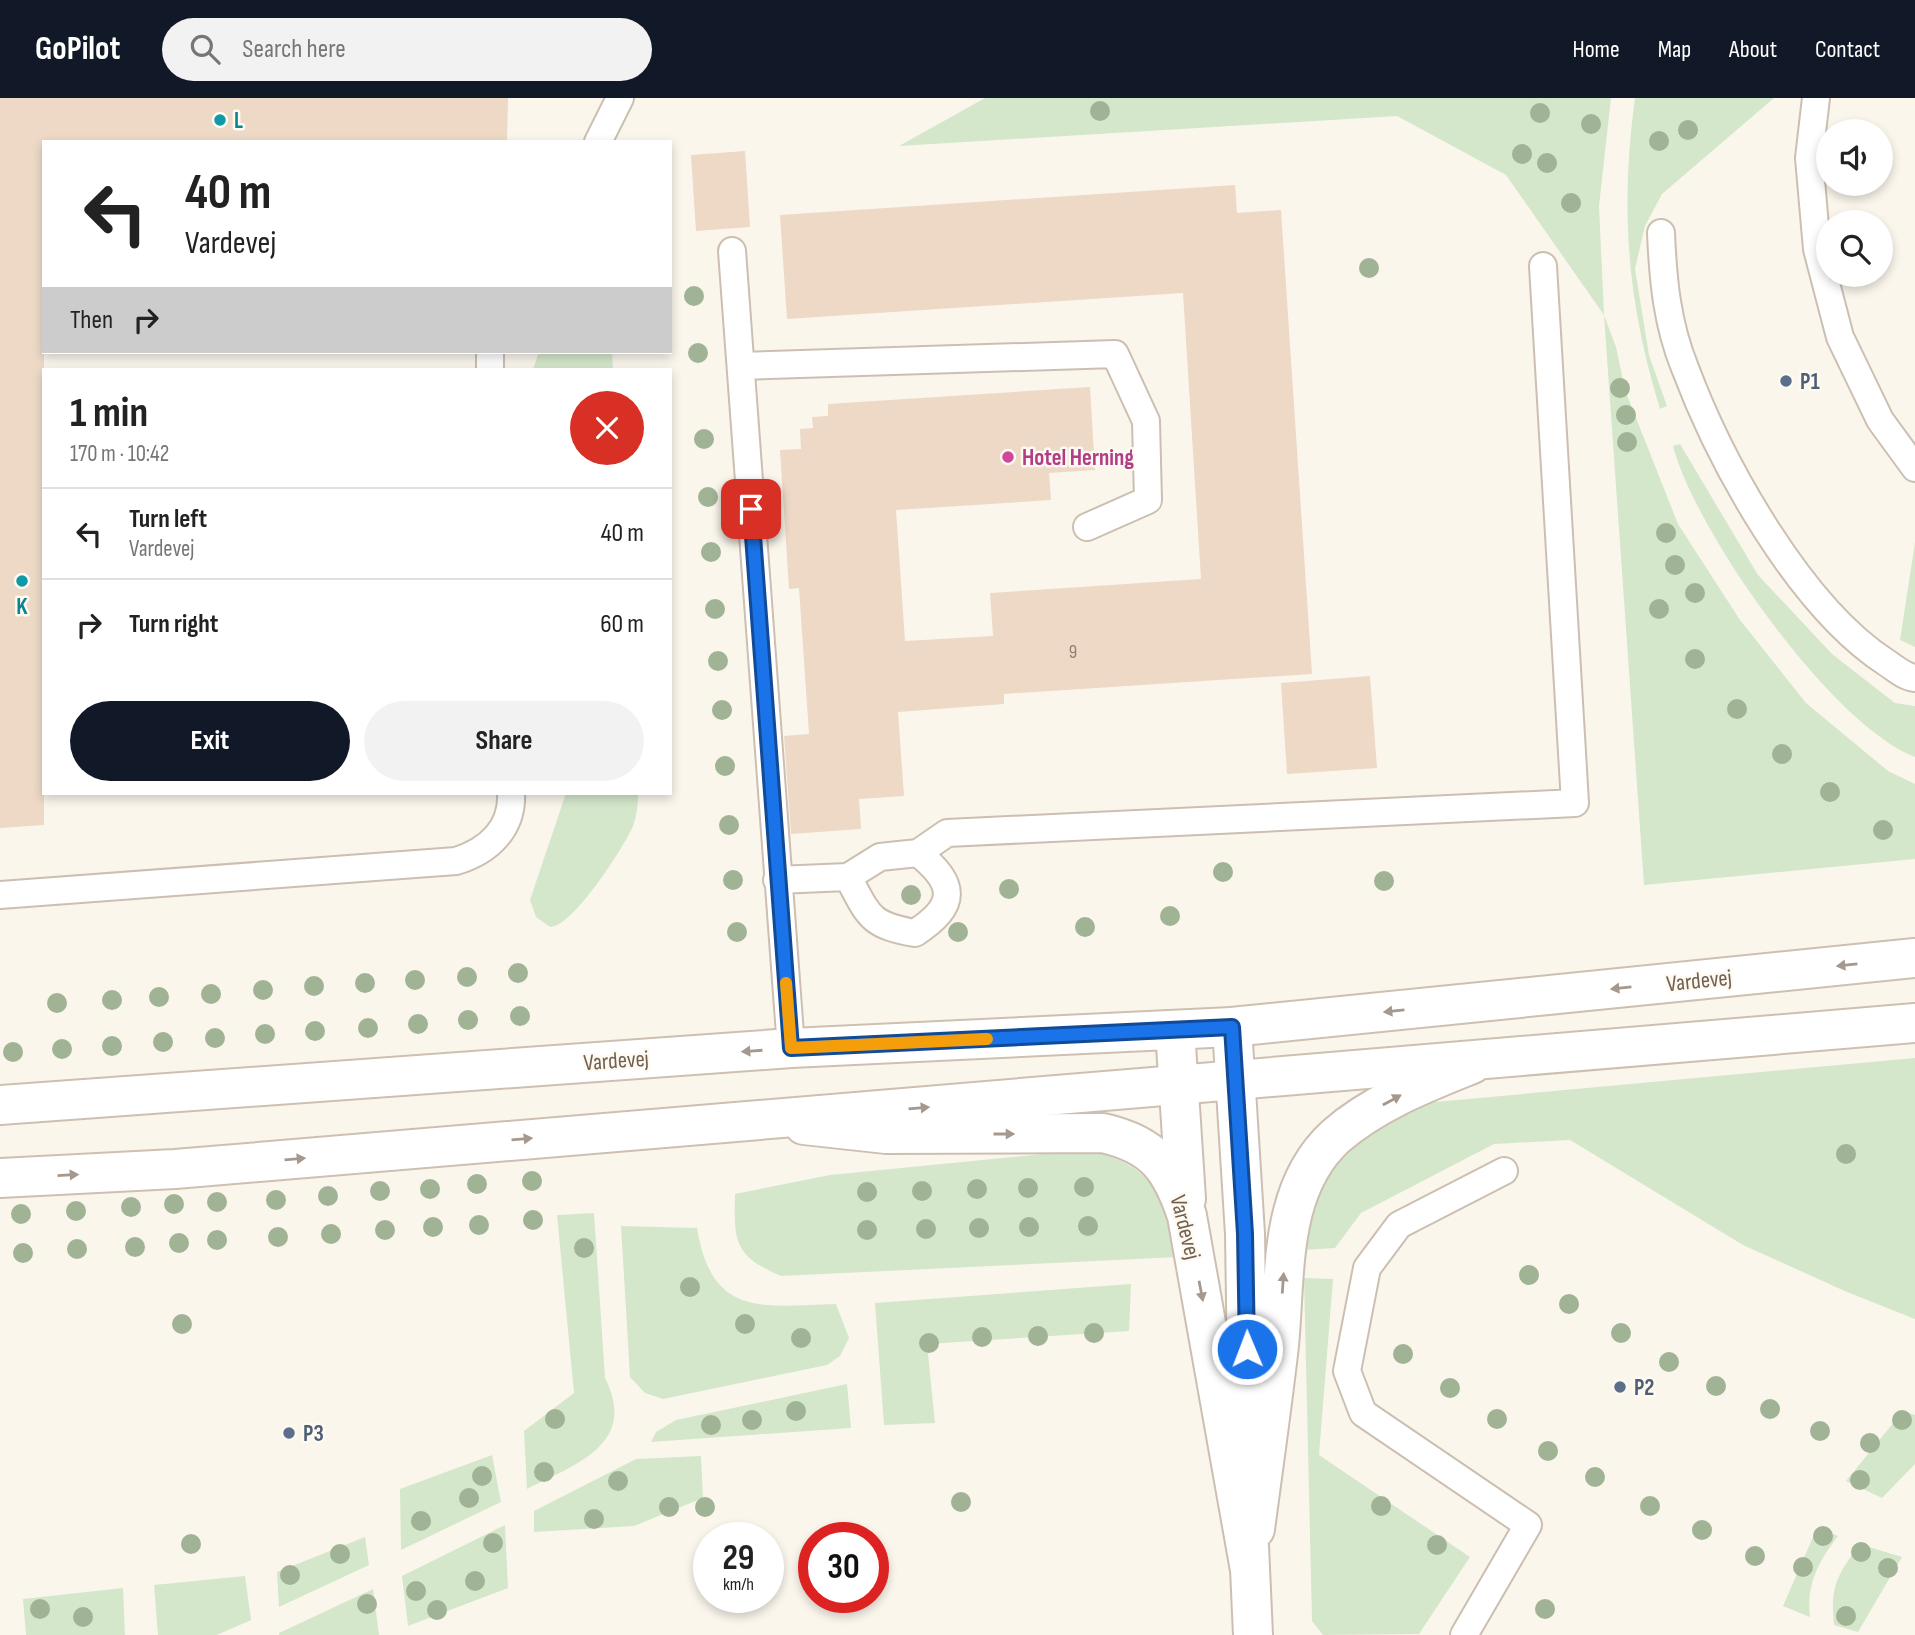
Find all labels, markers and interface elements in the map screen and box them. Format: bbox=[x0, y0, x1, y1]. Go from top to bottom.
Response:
search box bbox=[162, 18, 652, 81]
text: GoPilot bbox=[35, 29, 120, 69]
icon: search bbox=[186, 30, 224, 68]
text: Search here bbox=[242, 34, 346, 65]
text: Home bbox=[1572, 35, 1620, 64]
text: Map bbox=[1658, 35, 1691, 64]
text: About bbox=[1729, 35, 1777, 64]
text: Contact bbox=[1815, 35, 1880, 64]
place label: L bbox=[234, 107, 243, 135]
marker: L bbox=[212, 112, 228, 128]
map controls bbox=[1816, 119, 1893, 287]
button: sound bbox=[1816, 119, 1893, 196]
text: 40 m bbox=[185, 164, 271, 223]
icon: left bbox=[70, 168, 161, 259]
button: search bbox=[1816, 210, 1893, 287]
text: Vardevej bbox=[185, 224, 276, 263]
icon: right bbox=[127, 301, 165, 339]
text: Then bbox=[70, 305, 113, 336]
place label: P1 bbox=[1800, 368, 1820, 396]
marker: P1 bbox=[1778, 373, 1794, 389]
text: 1 min bbox=[70, 388, 148, 439]
button: close bbox=[570, 391, 644, 465]
text: 170 m · 10:42 bbox=[70, 440, 169, 468]
place label: Hotel Herning bbox=[1022, 444, 1134, 472]
marker: Hotel Herning bbox=[1000, 449, 1016, 465]
pin bbox=[721, 479, 781, 539]
icon: arrive bbox=[732, 490, 770, 528]
text: Turn left bbox=[129, 504, 207, 535]
icon: left bbox=[70, 515, 108, 553]
text: 40 m bbox=[601, 518, 644, 549]
text: Vardevej bbox=[129, 535, 194, 563]
marker: K bbox=[14, 573, 30, 589]
place label: K bbox=[16, 593, 28, 621]
icon: right bbox=[70, 606, 108, 644]
text: Turn right bbox=[129, 609, 218, 640]
text: 60 m bbox=[600, 609, 644, 640]
house number: 9 bbox=[1069, 641, 1077, 664]
button: Exit bbox=[70, 701, 350, 781]
button: Share bbox=[364, 701, 644, 781]
one-way arrow bbox=[1836, 960, 1858, 971]
street label: Vardevej bbox=[1665, 964, 1733, 998]
one-way arrow bbox=[1610, 983, 1632, 994]
one-way arrow bbox=[1383, 1006, 1405, 1017]
street label: Vardevej bbox=[582, 1045, 650, 1077]
one-way arrow bbox=[741, 1045, 763, 1056]
one-way arrow bbox=[1383, 1094, 1402, 1106]
one-way arrow bbox=[909, 1102, 931, 1113]
one-way arrow bbox=[994, 1128, 1016, 1140]
one-way arrow bbox=[511, 1133, 533, 1144]
one-way arrow bbox=[284, 1153, 306, 1164]
one-way arrow bbox=[57, 1169, 79, 1180]
street label: Vardevej bbox=[1164, 1192, 1207, 1262]
one-way arrow bbox=[1278, 1272, 1289, 1294]
one-way arrow bbox=[1195, 1280, 1206, 1302]
position arrow bbox=[1210, 1312, 1284, 1386]
place label: P2 bbox=[1634, 1374, 1654, 1402]
marker: P2 bbox=[1612, 1379, 1628, 1395]
place label: P3 bbox=[303, 1420, 324, 1448]
marker: P3 bbox=[281, 1425, 297, 1441]
speed limit sign: 30 bbox=[798, 1522, 889, 1613]
text: 29 bbox=[723, 1537, 754, 1580]
text: km/h bbox=[723, 1574, 754, 1595]

